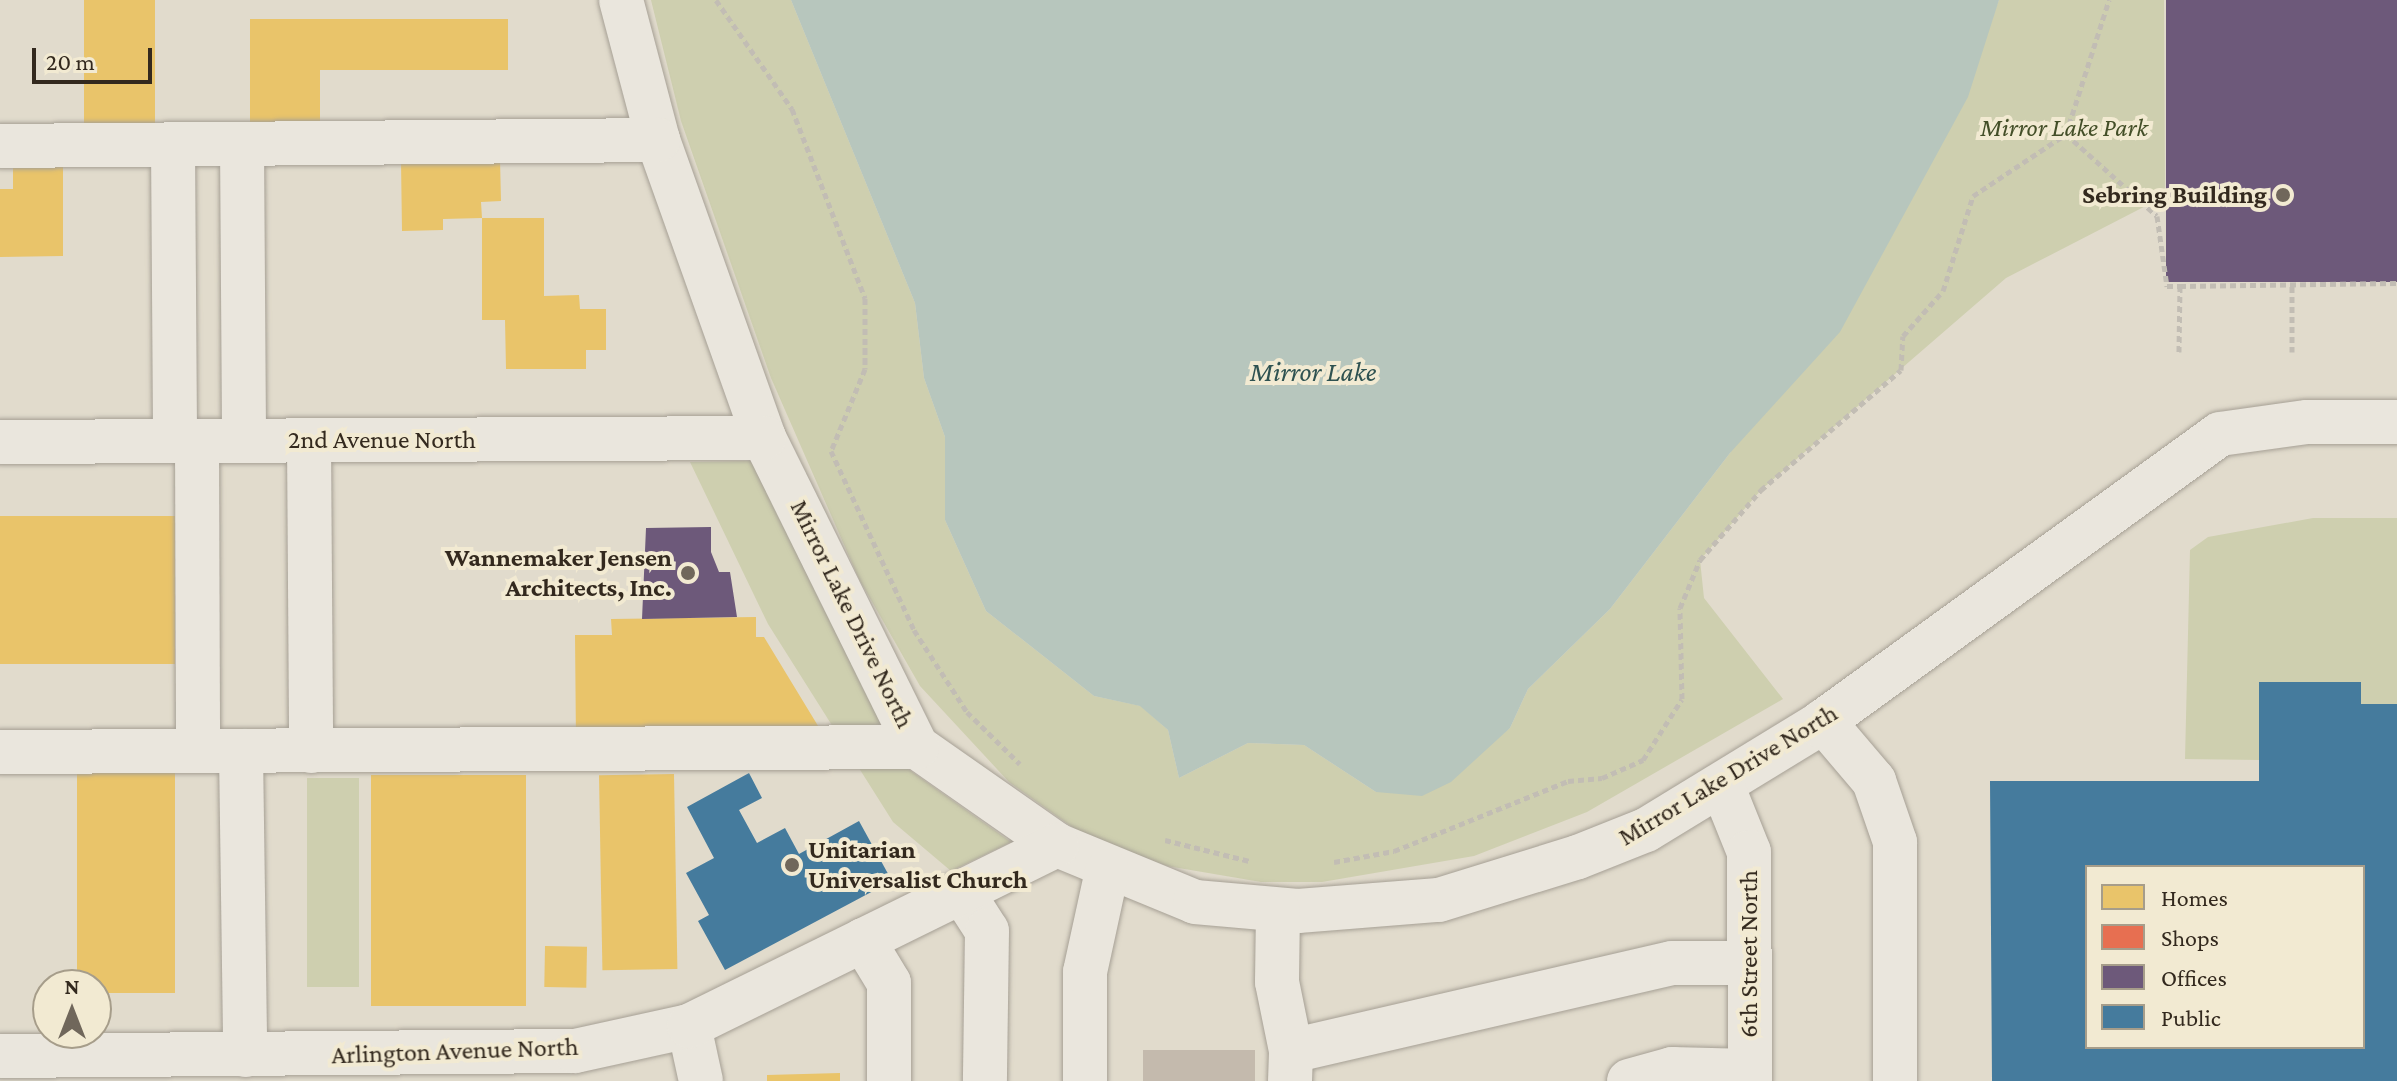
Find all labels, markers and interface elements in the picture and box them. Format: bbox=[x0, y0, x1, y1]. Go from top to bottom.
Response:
scale bar bbox=[36, 32, 156, 82]
text: 20 m bbox=[46, 48, 95, 75]
park label: Mirror Lake Park bbox=[1980, 112, 2148, 144]
place label: Sebring Building bbox=[2082, 179, 2267, 211]
marker: Sebring Building bbox=[2274, 186, 2292, 204]
water label: Mirror Lake bbox=[1250, 355, 1376, 389]
street label: 2nd Avenue North bbox=[288, 424, 476, 456]
street label: Mirror Lake Drive North bbox=[783, 495, 921, 733]
place label: Wannemaker Jensen Architects, Inc. bbox=[445, 542, 672, 604]
marker: Wannemaker Jensen Architects, Inc. bbox=[679, 564, 697, 582]
street label: Mirror Lake Drive North bbox=[1613, 697, 1843, 853]
place label: Unitarian Universalist Church bbox=[808, 834, 1028, 896]
marker: Unitarian Universalist Church bbox=[783, 856, 801, 874]
legend bbox=[2085, 865, 2365, 1049]
street label: 6th Street North bbox=[1733, 870, 1765, 1038]
text: Homes bbox=[2161, 884, 2228, 911]
text: Shops bbox=[2161, 924, 2219, 951]
text: Offices bbox=[2161, 964, 2227, 991]
north arrow bbox=[32, 969, 112, 1049]
text: N bbox=[65, 974, 80, 999]
text: Public bbox=[2161, 1004, 2221, 1031]
street label: Arlington Avenue North bbox=[331, 1031, 579, 1071]

